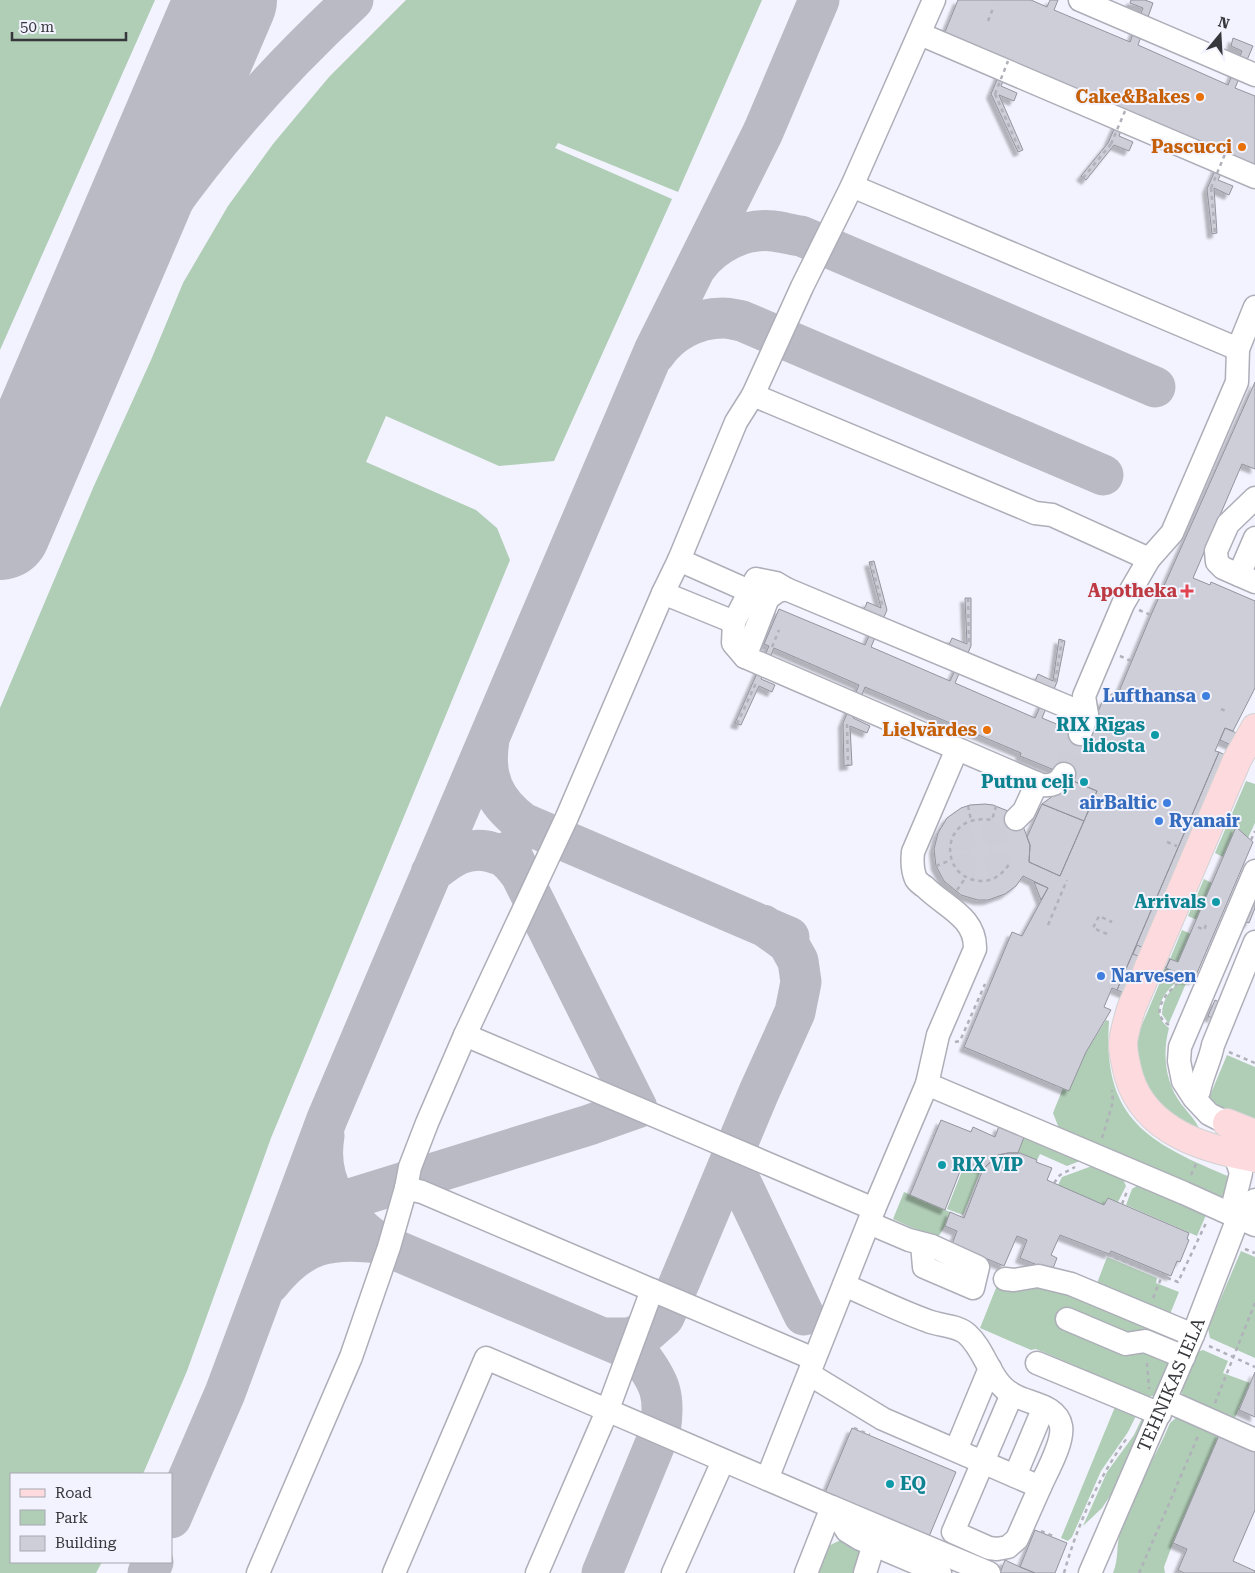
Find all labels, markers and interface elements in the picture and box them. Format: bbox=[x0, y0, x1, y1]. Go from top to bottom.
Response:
scale bar bbox=[12, 10, 126, 42]
north arrow bbox=[1195, 10, 1245, 60]
text: N bbox=[1216, 13, 1232, 32]
text: 50 m bbox=[20, 18, 55, 36]
place label: Cake&Bakes bbox=[1076, 86, 1190, 107]
marker: Cake&Bakes bbox=[1194, 91, 1206, 103]
place label: Pascucci bbox=[1151, 136, 1232, 157]
marker: Pascucci bbox=[1236, 141, 1248, 153]
place label: Apotheka bbox=[1088, 580, 1177, 601]
marker: Apotheka bbox=[1181, 585, 1193, 597]
place label: Lufthansa bbox=[1103, 685, 1196, 706]
marker: Lufthansa bbox=[1200, 690, 1212, 702]
place label: RIX Rīgas lidosta bbox=[1056, 714, 1145, 756]
place label: Lielvārdes bbox=[882, 719, 977, 740]
marker: Lielvārdes bbox=[981, 724, 993, 736]
marker: RIX Rīgas lidosta bbox=[1149, 729, 1161, 741]
place label: Putnu ceļi bbox=[981, 771, 1074, 795]
marker: Putnu ceļi bbox=[1078, 776, 1090, 788]
place label: airBaltic bbox=[1079, 792, 1157, 813]
marker: airBaltic bbox=[1161, 797, 1173, 809]
place label: Ryanair bbox=[1169, 810, 1240, 831]
marker: Ryanair bbox=[1153, 815, 1165, 827]
place label: Arrivals bbox=[1134, 891, 1206, 912]
marker: Arrivals bbox=[1210, 896, 1222, 908]
place label: Narvesen bbox=[1111, 965, 1196, 986]
marker: Narvesen bbox=[1095, 970, 1107, 982]
place label: RIX VIP bbox=[952, 1154, 1023, 1175]
marker: RIX VIP bbox=[936, 1159, 948, 1171]
street label: TEHNIKAS IELA bbox=[1133, 1314, 1209, 1455]
legend bbox=[10, 1473, 172, 1563]
place label: EQ bbox=[900, 1473, 926, 1494]
marker: EQ bbox=[884, 1478, 896, 1490]
text: Road bbox=[55, 1484, 92, 1502]
text: Park bbox=[55, 1509, 89, 1527]
text: Building bbox=[55, 1534, 117, 1552]

